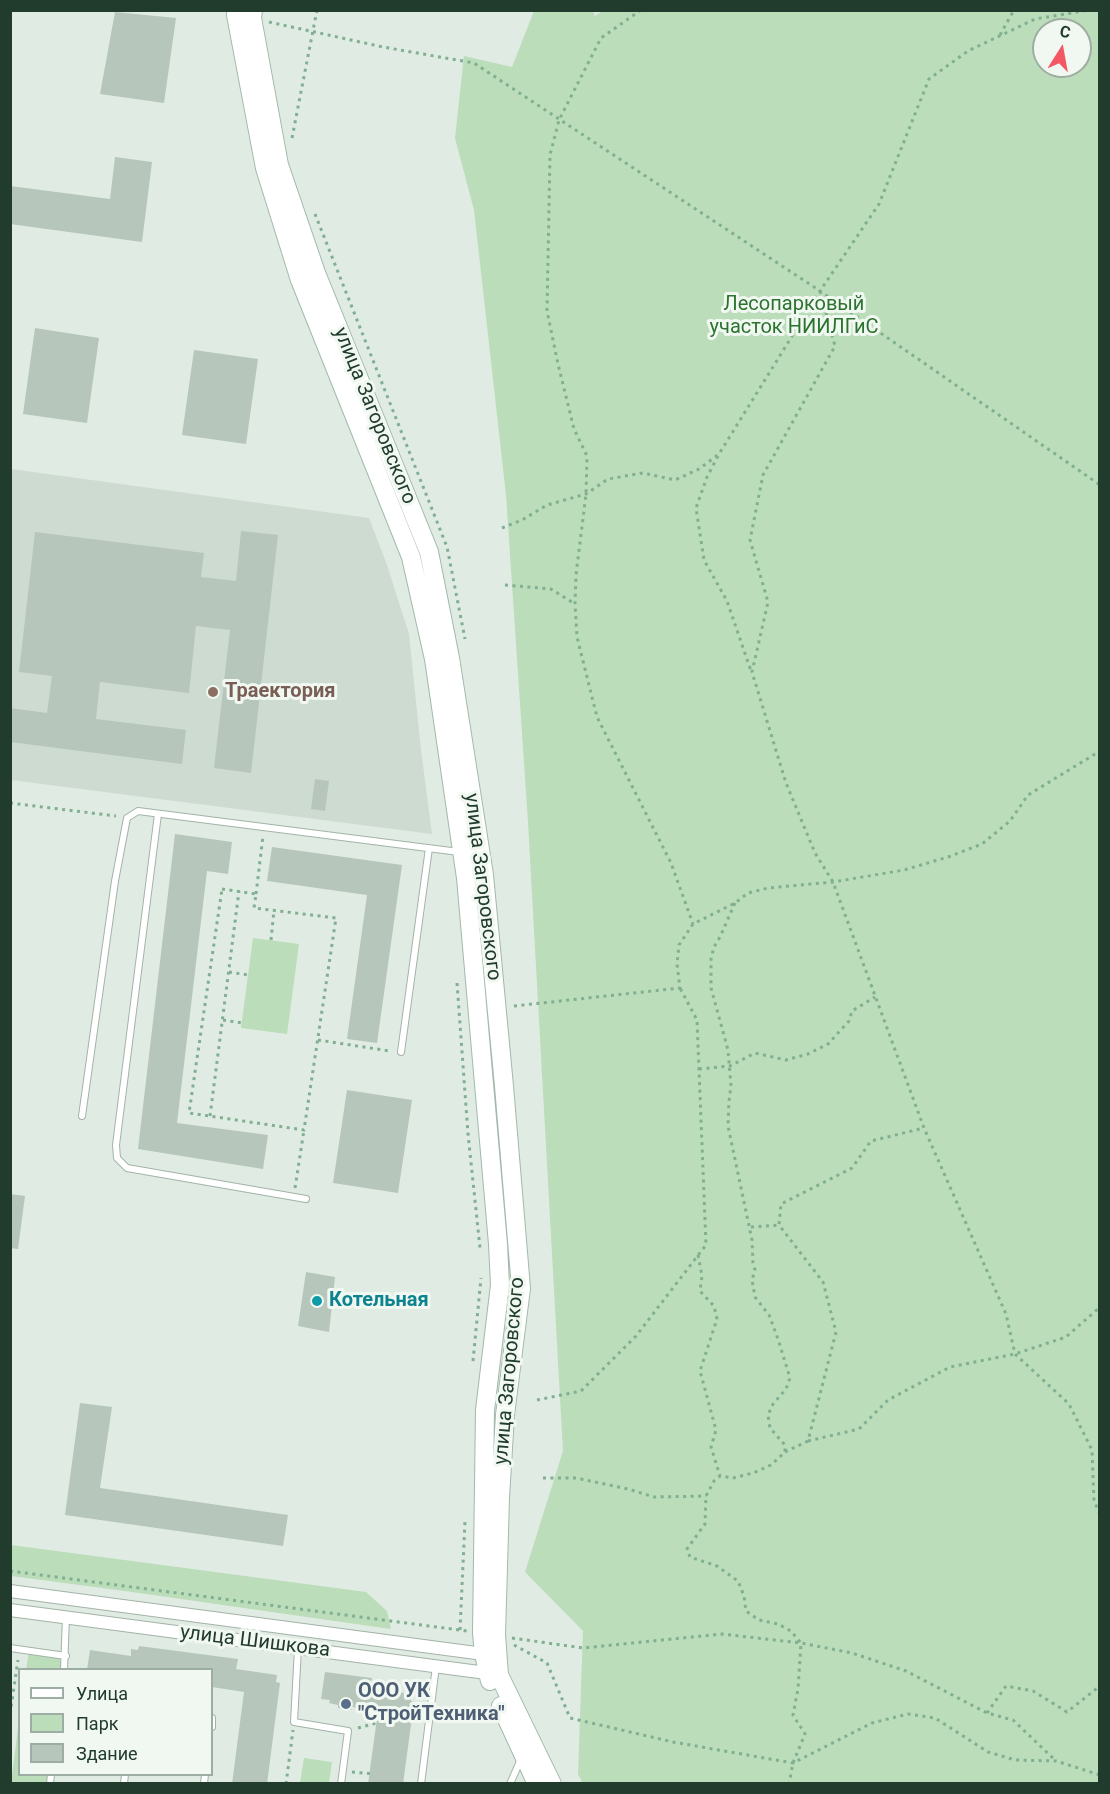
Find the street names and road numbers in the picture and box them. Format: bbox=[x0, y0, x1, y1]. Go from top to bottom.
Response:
street label: улица Загоровского bbox=[328, 324, 420, 508]
street label: улица Загоровского bbox=[459, 792, 505, 982]
street label: улица Загоровского bbox=[490, 1276, 530, 1466]
street label: улица Шишкова bbox=[179, 1621, 331, 1663]

